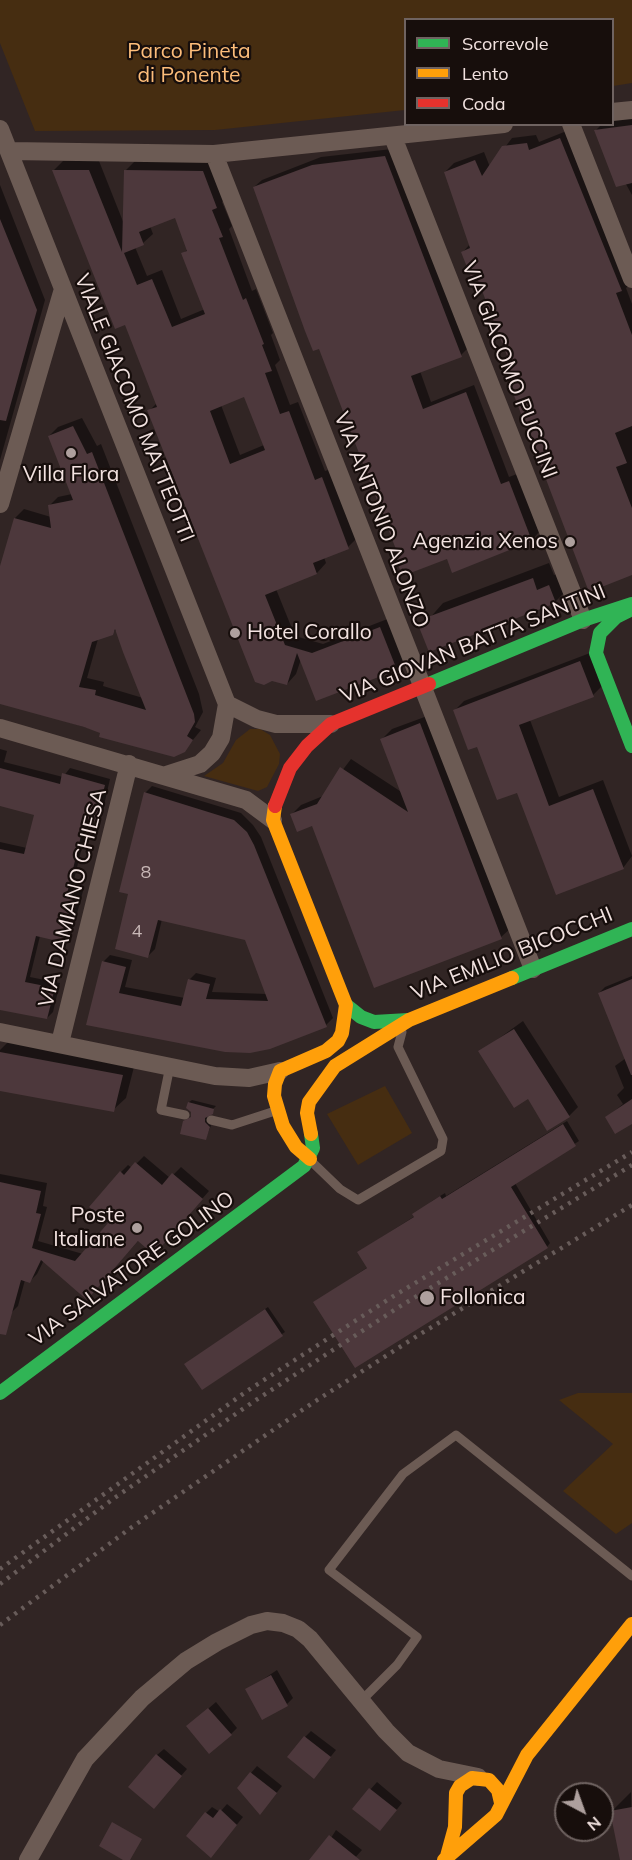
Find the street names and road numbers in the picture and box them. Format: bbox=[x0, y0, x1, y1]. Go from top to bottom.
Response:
street label: VIA GIACOMO PUCCINI bbox=[456, 258, 562, 482]
street label: VIALE GIACOMO MATTEOTTI bbox=[69, 270, 199, 546]
street label: VIA ANTONIO ALONZO bbox=[328, 408, 434, 632]
street label: VIA GIOVAN BATTA SANTINI bbox=[337, 579, 609, 709]
street label: VIA DAMIANO CHIESA bbox=[34, 786, 112, 1010]
street label: VIA EMILIO BICOCCHI bbox=[408, 902, 616, 1006]
street label: VIA SALVATORE GOLINO bbox=[25, 1186, 239, 1352]

